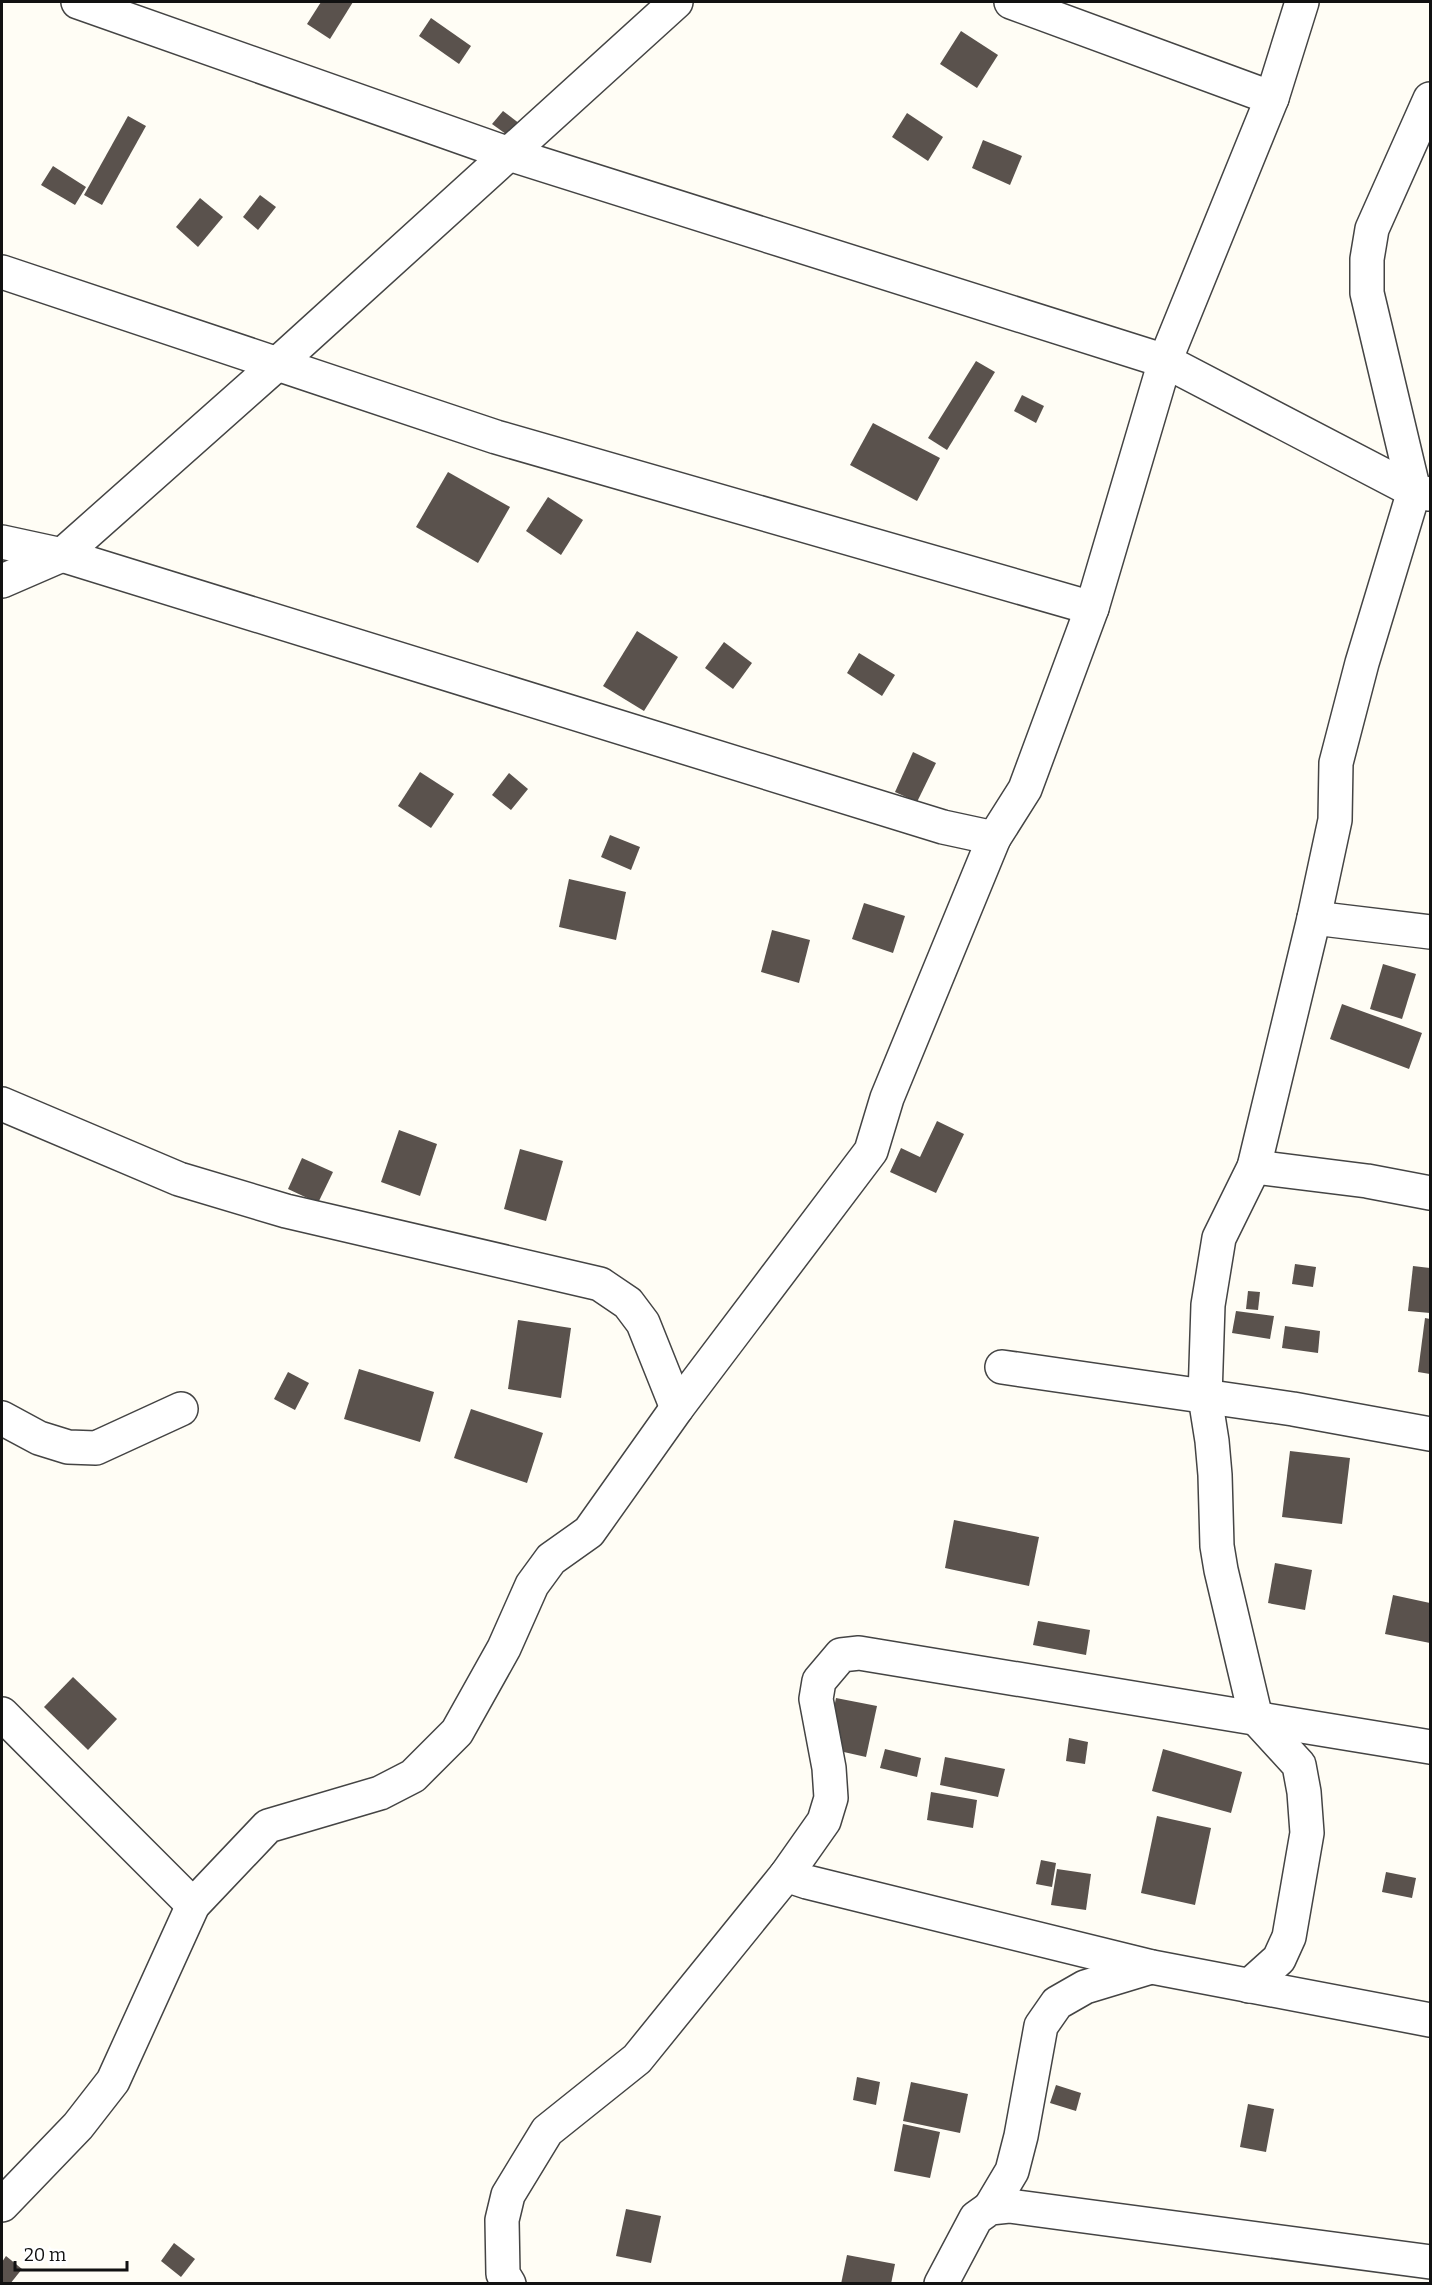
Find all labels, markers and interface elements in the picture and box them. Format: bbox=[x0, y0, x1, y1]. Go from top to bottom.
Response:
scale bar bbox=[15, 2234, 128, 2272]
text: 20 m bbox=[24, 2244, 66, 2266]

